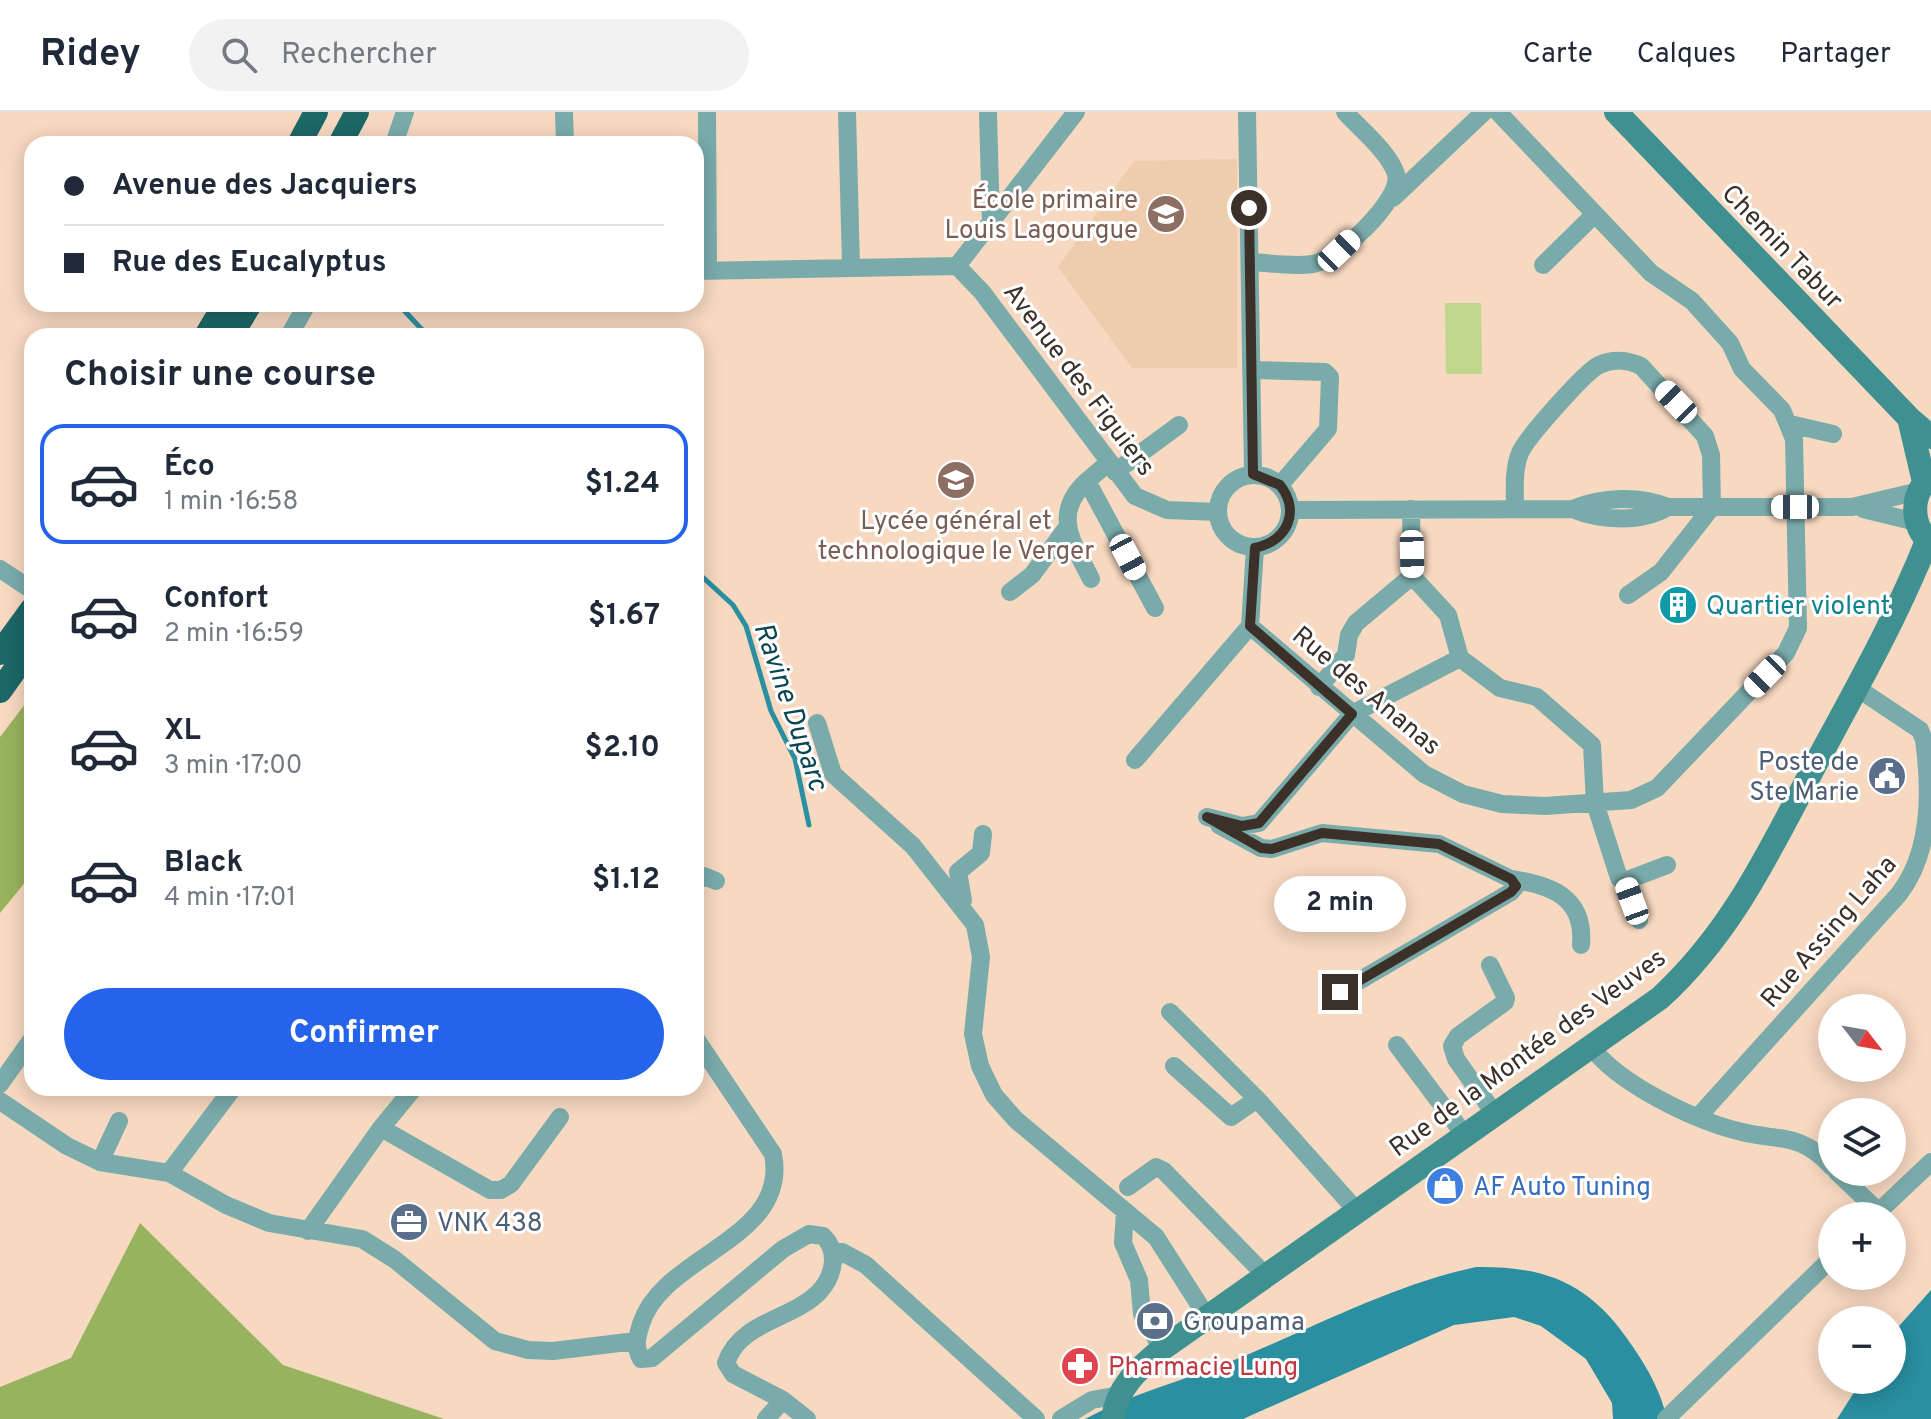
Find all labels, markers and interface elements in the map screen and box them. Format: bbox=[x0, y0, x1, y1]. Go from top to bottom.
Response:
search box bbox=[189, 19, 749, 91]
text: Ridey bbox=[40, 31, 141, 80]
icon: search bbox=[217, 33, 261, 77]
text: Rechercher bbox=[281, 37, 437, 74]
text: Carte bbox=[1523, 37, 1593, 73]
text: Calques bbox=[1637, 37, 1736, 73]
text: Partager bbox=[1780, 37, 1891, 73]
text: Avenue des Jacquiers bbox=[112, 168, 418, 205]
street label: Chemin Tabur bbox=[1713, 178, 1849, 317]
place label: École primaire Louis Lagourgue bbox=[944, 183, 1138, 248]
route start bbox=[1231, 190, 1267, 226]
school or university icon: École primaire Louis Lagourgue bbox=[1145, 193, 1187, 235]
car bbox=[1313, 226, 1365, 276]
text: Rue des Eucalyptus bbox=[112, 245, 386, 282]
street label: Avenue des Figuiers bbox=[995, 278, 1161, 484]
text: Choisir une course bbox=[64, 353, 376, 399]
car bbox=[1651, 376, 1701, 428]
icon: car bbox=[68, 448, 140, 520]
text: Éco bbox=[164, 449, 215, 486]
school or university icon: Lycée général et technologique le Verger bbox=[935, 459, 977, 501]
text: $1.24 bbox=[585, 466, 660, 503]
text: 1 min · 16:58 bbox=[164, 486, 298, 519]
car bbox=[1771, 495, 1819, 519]
place label: Lycée général et technologique le Verger bbox=[818, 506, 1094, 569]
car bbox=[1106, 530, 1150, 584]
car bbox=[1400, 530, 1424, 578]
icon: car bbox=[68, 580, 140, 652]
text: Confort bbox=[164, 581, 269, 618]
building icon: Quartier violent bbox=[1657, 584, 1699, 626]
place label: Quartier violent bbox=[1706, 591, 1890, 624]
text: $1.67 bbox=[588, 598, 660, 635]
text: 2 min · 16:59 bbox=[164, 618, 304, 651]
water label: Ravine Duparc bbox=[744, 618, 835, 796]
street label: Rue des Ananas bbox=[1284, 620, 1447, 764]
car bbox=[1740, 650, 1790, 702]
icon: car bbox=[68, 712, 140, 784]
text: XL bbox=[164, 713, 201, 750]
text: $2.10 bbox=[585, 730, 660, 767]
place label: Poste de Ste Marie bbox=[1749, 747, 1859, 810]
text: 3 min · 17:00 bbox=[164, 750, 302, 783]
public building icon: Poste de Ste Marie bbox=[1866, 755, 1908, 797]
icon: car bbox=[68, 844, 140, 916]
text: Black bbox=[164, 845, 243, 882]
street label: Rue Assing Laha bbox=[1755, 850, 1905, 1016]
text: $1.12 bbox=[592, 862, 660, 899]
car bbox=[1613, 874, 1651, 928]
callout: 2 min bbox=[1274, 876, 1406, 932]
text: 4 min · 17:01 bbox=[164, 882, 296, 915]
text: 2 min bbox=[1306, 887, 1374, 920]
street label: Rue de la Montée des Veuves bbox=[1384, 942, 1673, 1166]
route end bbox=[1322, 974, 1358, 1010]
button: Confirmer bbox=[64, 988, 664, 1080]
north arrow bbox=[1818, 994, 1906, 1082]
map controls bbox=[1818, 994, 1906, 1394]
button: layers bbox=[1818, 1098, 1906, 1186]
shop icon: AF Auto Tuning bbox=[1424, 1165, 1466, 1207]
place label: AF Auto Tuning bbox=[1473, 1172, 1651, 1205]
office icon: VNK 438 bbox=[388, 1201, 430, 1243]
button: + bbox=[1818, 1202, 1906, 1290]
place label: VNK 438 bbox=[437, 1208, 543, 1241]
bank icon: Groupama bbox=[1134, 1300, 1176, 1342]
button: − bbox=[1818, 1306, 1906, 1394]
place label: Groupama bbox=[1183, 1307, 1305, 1340]
pharmacy icon: Pharmacie Lung bbox=[1059, 1345, 1101, 1387]
place label: Pharmacie Lung bbox=[1108, 1352, 1298, 1385]

